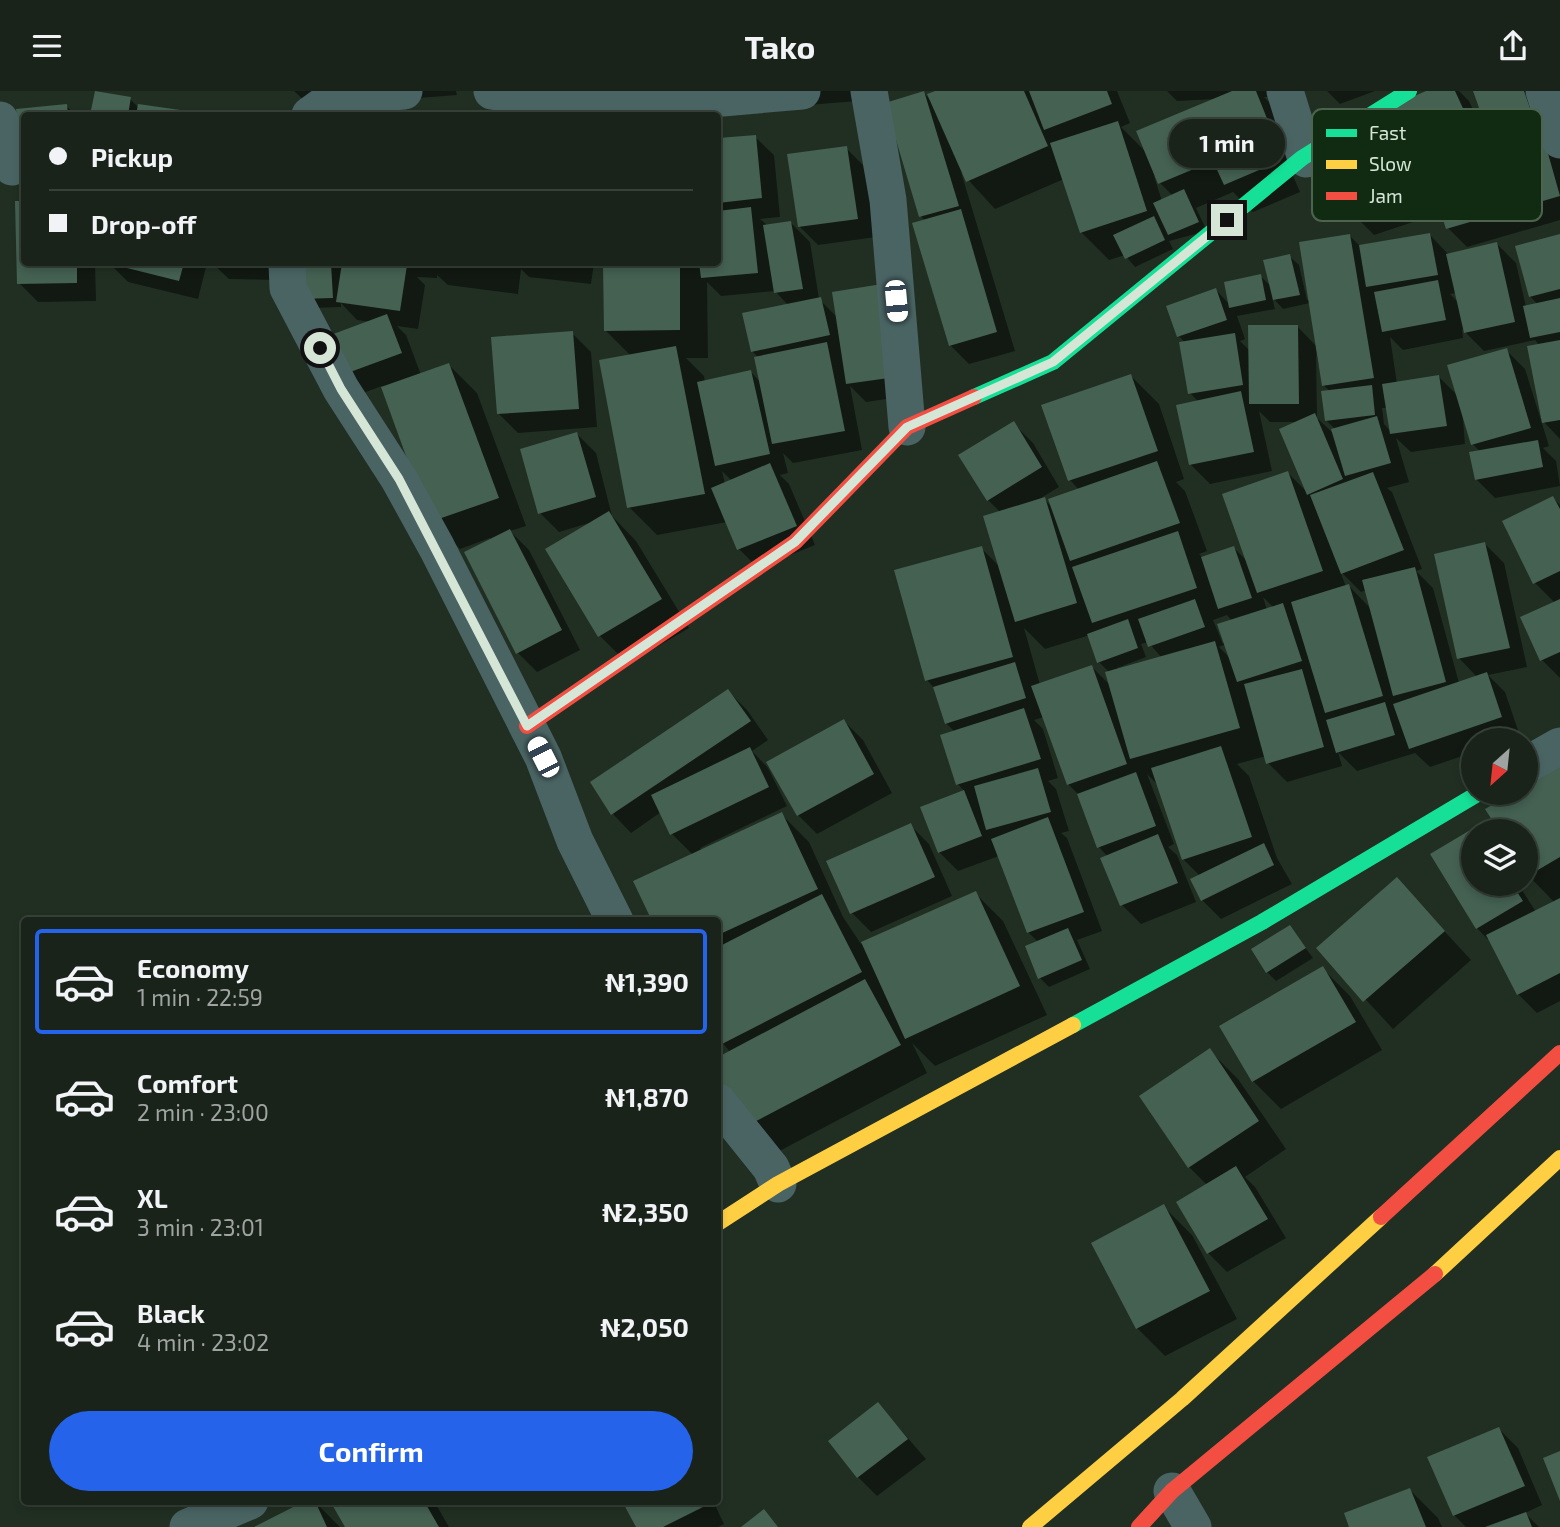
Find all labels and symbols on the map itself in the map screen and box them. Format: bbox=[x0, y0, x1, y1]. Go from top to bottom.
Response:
legend bbox=[1312, 109, 1542, 221]
callout: 1 min bbox=[1169, 118, 1285, 167]
text: Fast bbox=[1369, 121, 1406, 144]
text: Slow bbox=[1369, 152, 1412, 175]
text: Jam bbox=[1369, 184, 1403, 207]
route end bbox=[1211, 204, 1243, 236]
car bbox=[884, 279, 909, 323]
route start bbox=[304, 332, 336, 364]
north arrow bbox=[1461, 728, 1538, 805]
car bbox=[525, 734, 562, 780]

